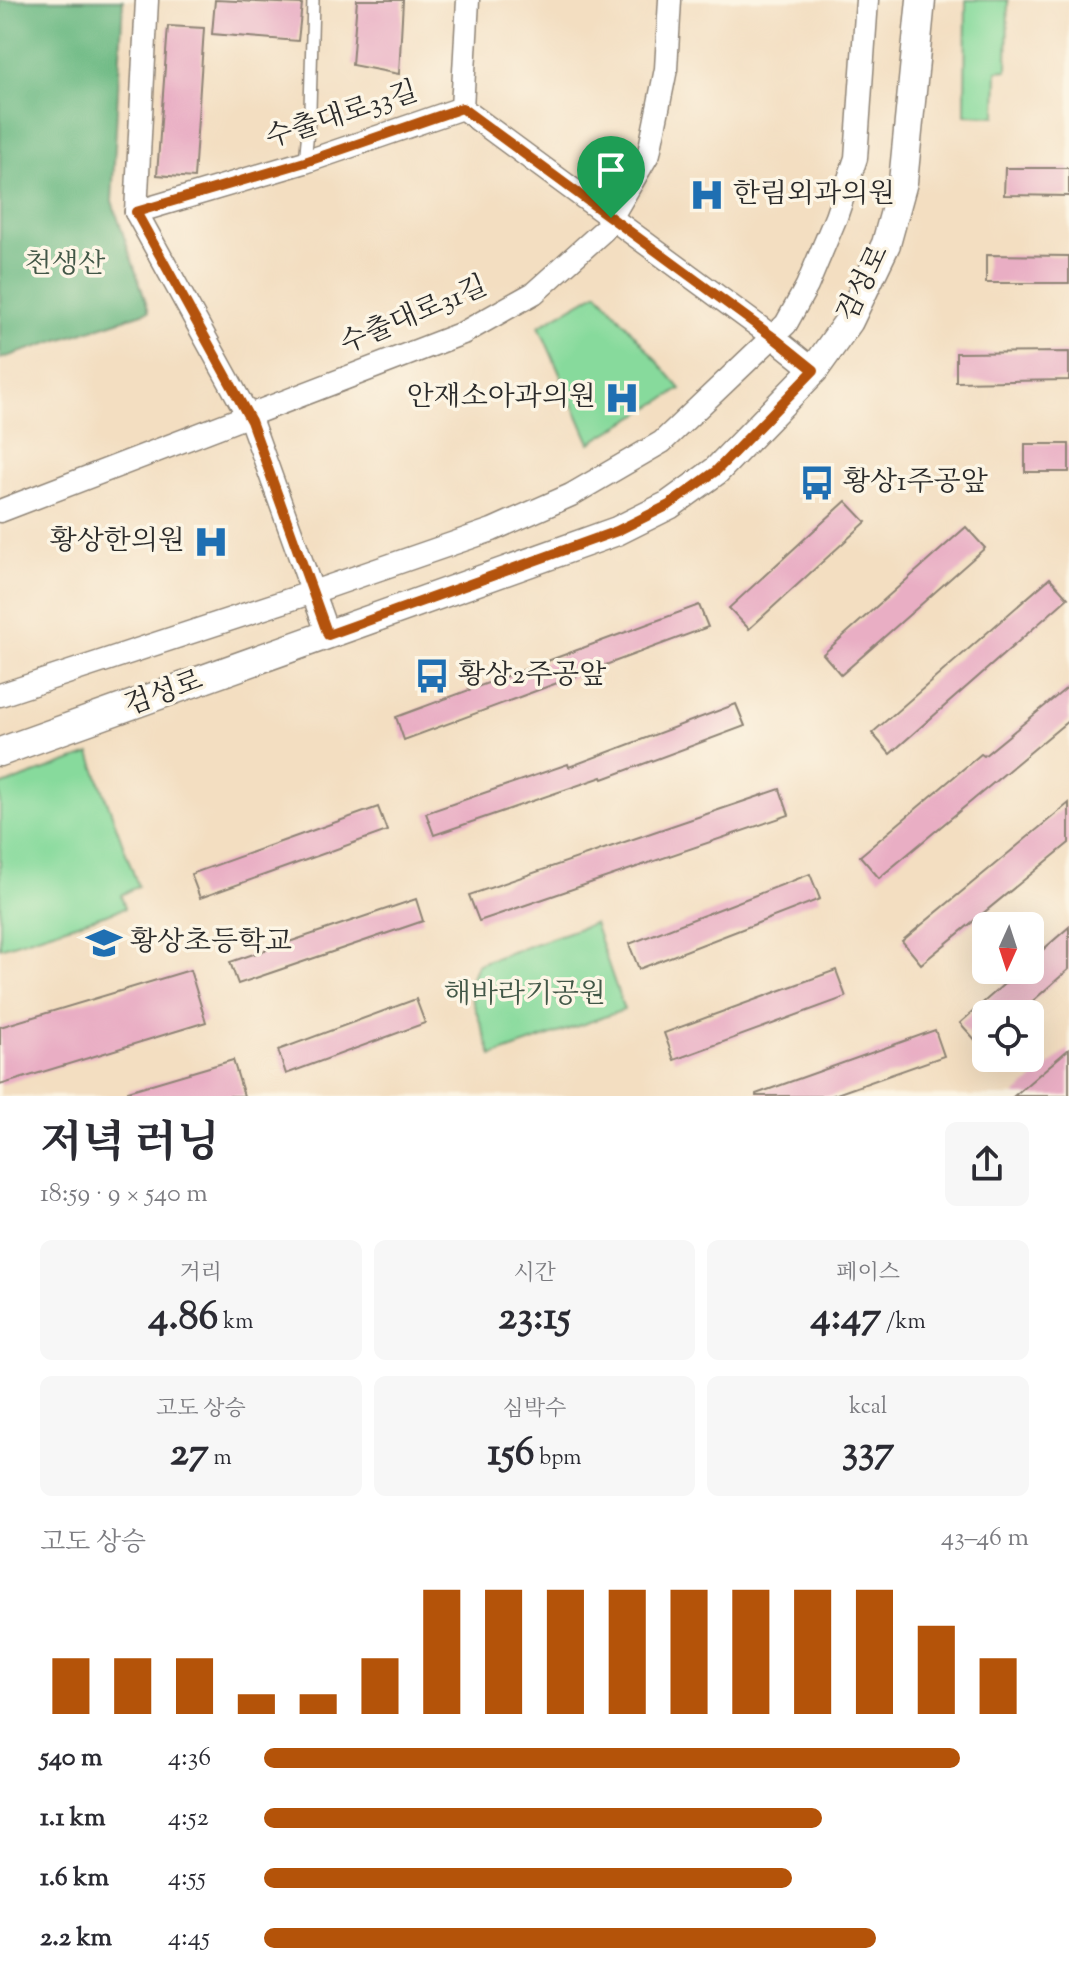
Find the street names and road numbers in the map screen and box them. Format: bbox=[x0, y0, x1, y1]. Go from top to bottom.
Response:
street label: 수출대로33길 bbox=[261, 73, 423, 159]
street label: 검성로 bbox=[828, 239, 900, 329]
street label: 수출대로31길 bbox=[334, 267, 494, 365]
street label: 검성로 bbox=[119, 661, 209, 727]

